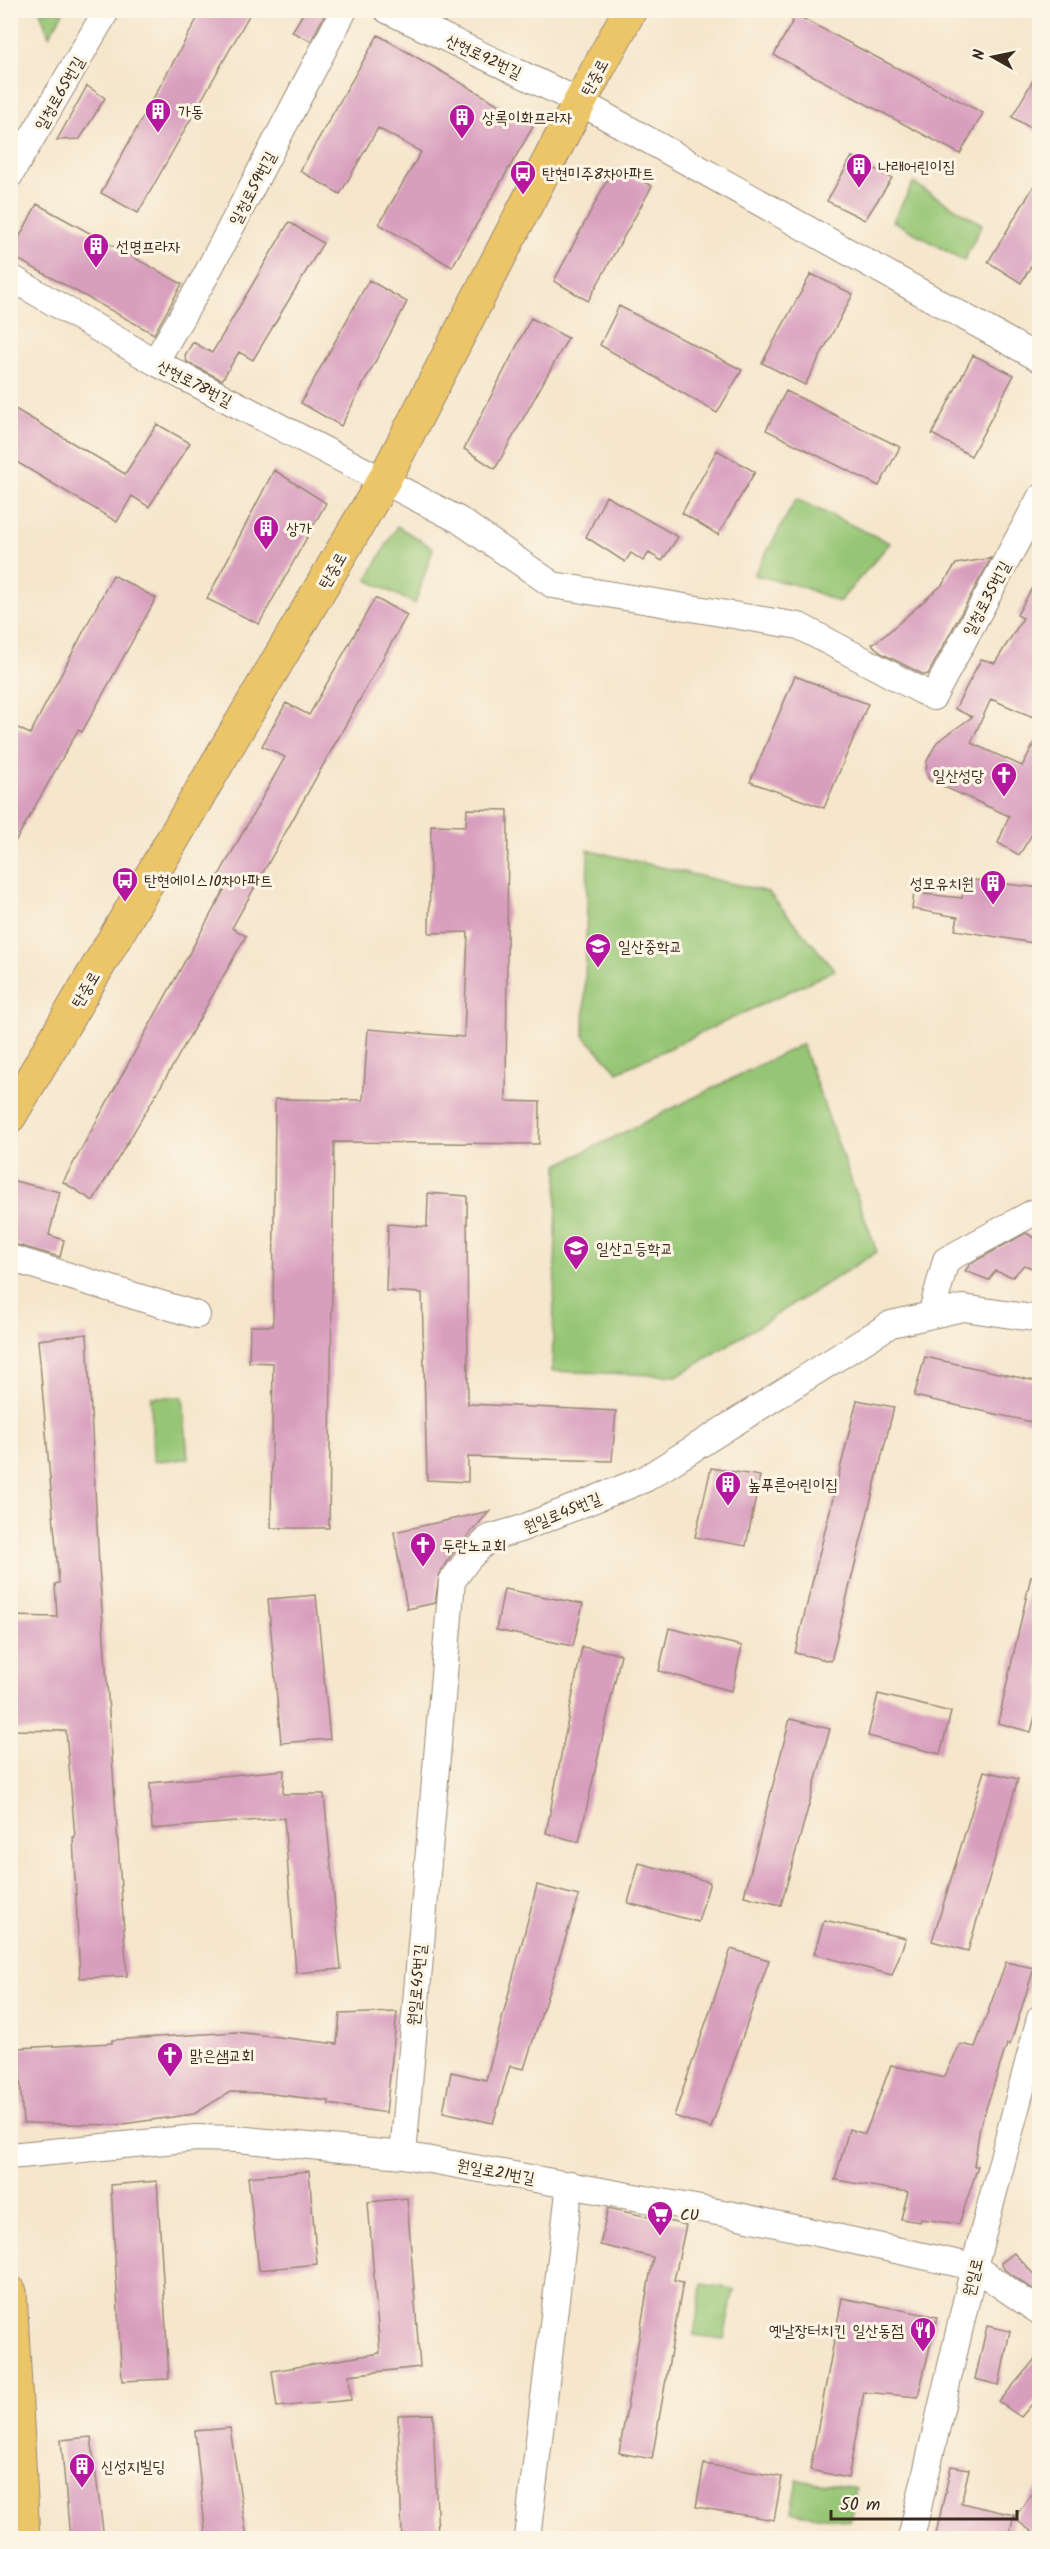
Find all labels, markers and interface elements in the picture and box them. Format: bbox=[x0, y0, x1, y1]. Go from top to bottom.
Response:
north arrow bbox=[963, 27, 1023, 87]
street label: 산현로92번길 bbox=[441, 29, 526, 86]
text: N bbox=[967, 48, 993, 62]
street label: 일청로65번길 bbox=[29, 52, 92, 135]
street label: 탄중로 bbox=[575, 55, 616, 101]
building icon: 가동 bbox=[143, 96, 173, 134]
place label: 가동 bbox=[178, 100, 204, 125]
building icon: 상록이화프라자 bbox=[447, 102, 477, 140]
place label: 상록이화프라자 bbox=[482, 106, 572, 131]
street label: 일청로59번길 bbox=[223, 147, 283, 230]
building icon: 나래어린이집 bbox=[844, 151, 874, 189]
place label: 나래어린이집 bbox=[878, 155, 955, 180]
bus stop icon: 탄현미주8차아파트 bbox=[508, 158, 538, 196]
place label: 탄현미주8차아파트 bbox=[542, 162, 655, 187]
building icon: 선명프라자 bbox=[81, 231, 111, 269]
place label: 선명프라자 bbox=[116, 235, 181, 260]
street label: 산현로78번길 bbox=[152, 355, 236, 414]
building icon: 상가 bbox=[251, 513, 281, 551]
place label: 상가 bbox=[286, 517, 312, 542]
street label: 탄중로 bbox=[313, 548, 354, 594]
street label: 일청로35번길 bbox=[957, 556, 1018, 641]
church icon: 일산성당 bbox=[989, 760, 1019, 798]
place label: 일산성당 bbox=[933, 764, 984, 789]
bus stop icon: 탄현에이스10차아파트 bbox=[110, 865, 140, 903]
building icon: 성모유치원 bbox=[978, 868, 1008, 906]
place label: 탄현에이스10차아파트 bbox=[144, 869, 273, 894]
place label: 성모유치원 bbox=[910, 872, 974, 897]
school or university icon: 일산중학교 bbox=[583, 931, 613, 969]
place label: 일산중학교 bbox=[618, 935, 682, 960]
street label: 탄중로 bbox=[66, 967, 107, 1013]
school or university icon: 일산고등학교 bbox=[561, 1233, 591, 1271]
place label: 일산고등학교 bbox=[596, 1237, 673, 1262]
building icon: 높푸른어린이집 bbox=[713, 1469, 743, 1507]
place label: 높푸른어린이집 bbox=[748, 1473, 838, 1498]
street label: 원일로45번길 bbox=[520, 1486, 605, 1540]
church icon: 두란노교회 bbox=[408, 1530, 438, 1568]
place label: 두란노교회 bbox=[442, 1534, 506, 1559]
street label: 원일로45번길 bbox=[401, 1943, 434, 2027]
church icon: 맑은샘교회 bbox=[155, 2040, 185, 2078]
place label: 맑은샘교회 bbox=[190, 2044, 254, 2069]
street label: 원일로21번길 bbox=[455, 2153, 537, 2192]
supermarket icon: CU bbox=[645, 2199, 675, 2237]
place label: CU bbox=[680, 2203, 700, 2228]
street label: 원일로 bbox=[957, 2256, 990, 2299]
restaurant icon: 옛날장터치킨 일산동점 bbox=[908, 2315, 938, 2353]
place label: 옛날장터치킨 일산동점 bbox=[769, 2319, 904, 2344]
building icon: 신성지빌딩 bbox=[67, 2451, 97, 2489]
place label: 신성지빌딩 bbox=[101, 2455, 165, 2480]
scale bar bbox=[831, 2483, 1017, 2521]
text: 50 m bbox=[840, 2491, 880, 2520]

